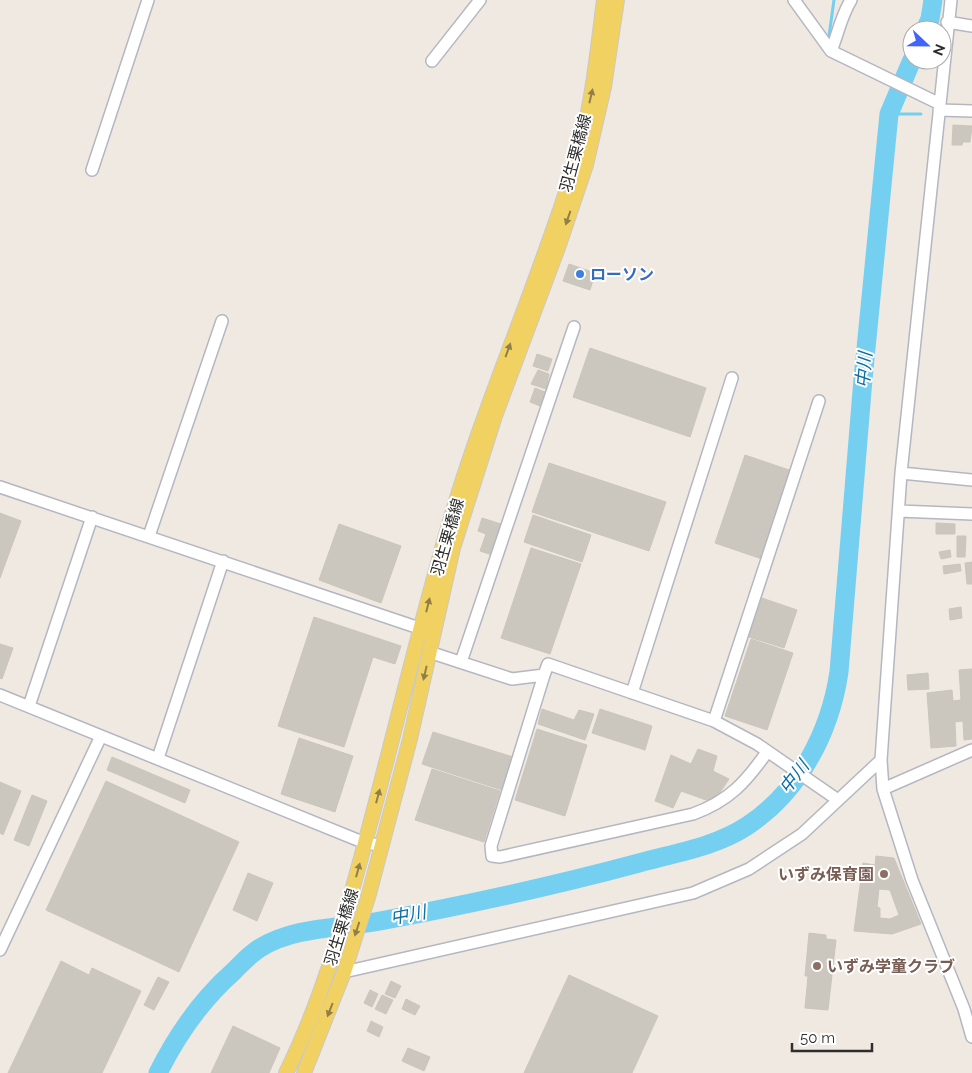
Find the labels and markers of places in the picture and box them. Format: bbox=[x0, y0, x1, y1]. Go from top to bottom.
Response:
place label: ローソン bbox=[590, 265, 654, 284]
marker: ローソン bbox=[574, 268, 586, 280]
place label: いずみ保育園 bbox=[778, 865, 874, 884]
marker: いずみ保育園 bbox=[878, 868, 890, 880]
place label: いずみ学童クラブ bbox=[827, 957, 955, 976]
marker: いずみ学童クラブ bbox=[811, 960, 823, 972]

